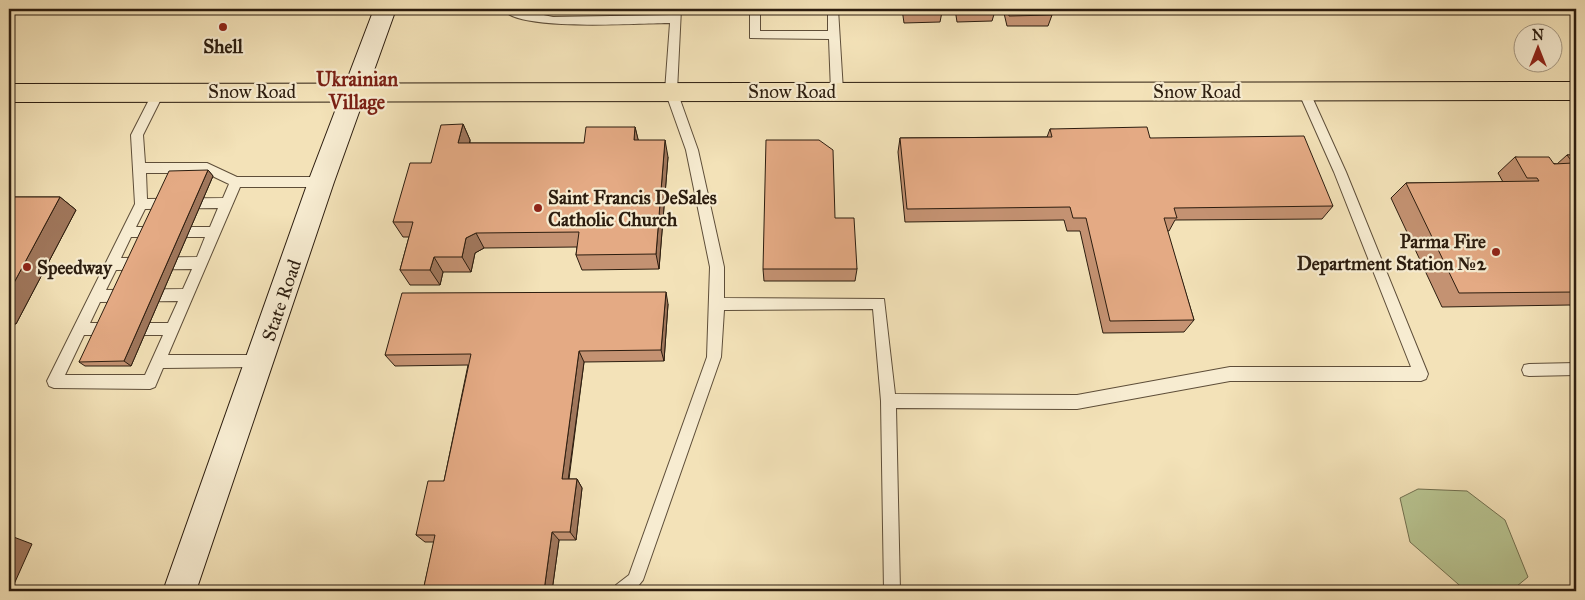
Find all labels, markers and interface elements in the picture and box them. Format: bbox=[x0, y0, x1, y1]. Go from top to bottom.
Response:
marker: Shell bbox=[217, 21, 229, 33]
north arrow bbox=[1512, 22, 1562, 72]
text: N bbox=[1532, 27, 1544, 44]
place label: Shell bbox=[203, 35, 244, 58]
district label: Ukrainian Village bbox=[316, 67, 398, 115]
street label: Snow Road bbox=[208, 80, 296, 103]
street label: Snow Road bbox=[748, 80, 836, 103]
street label: Snow Road bbox=[1153, 80, 1241, 103]
place label: Saint Francis DeSales Catholic Church bbox=[548, 186, 717, 231]
marker: Saint Francis DeSales Catholic Church bbox=[532, 202, 544, 214]
place label: Parma Fire Department Station №2 bbox=[1297, 230, 1487, 276]
marker: Parma Fire Department Station №2 bbox=[1490, 246, 1502, 258]
place label: Speedway bbox=[37, 256, 113, 280]
street label: State Road bbox=[257, 256, 306, 344]
marker: Speedway bbox=[21, 261, 33, 273]

